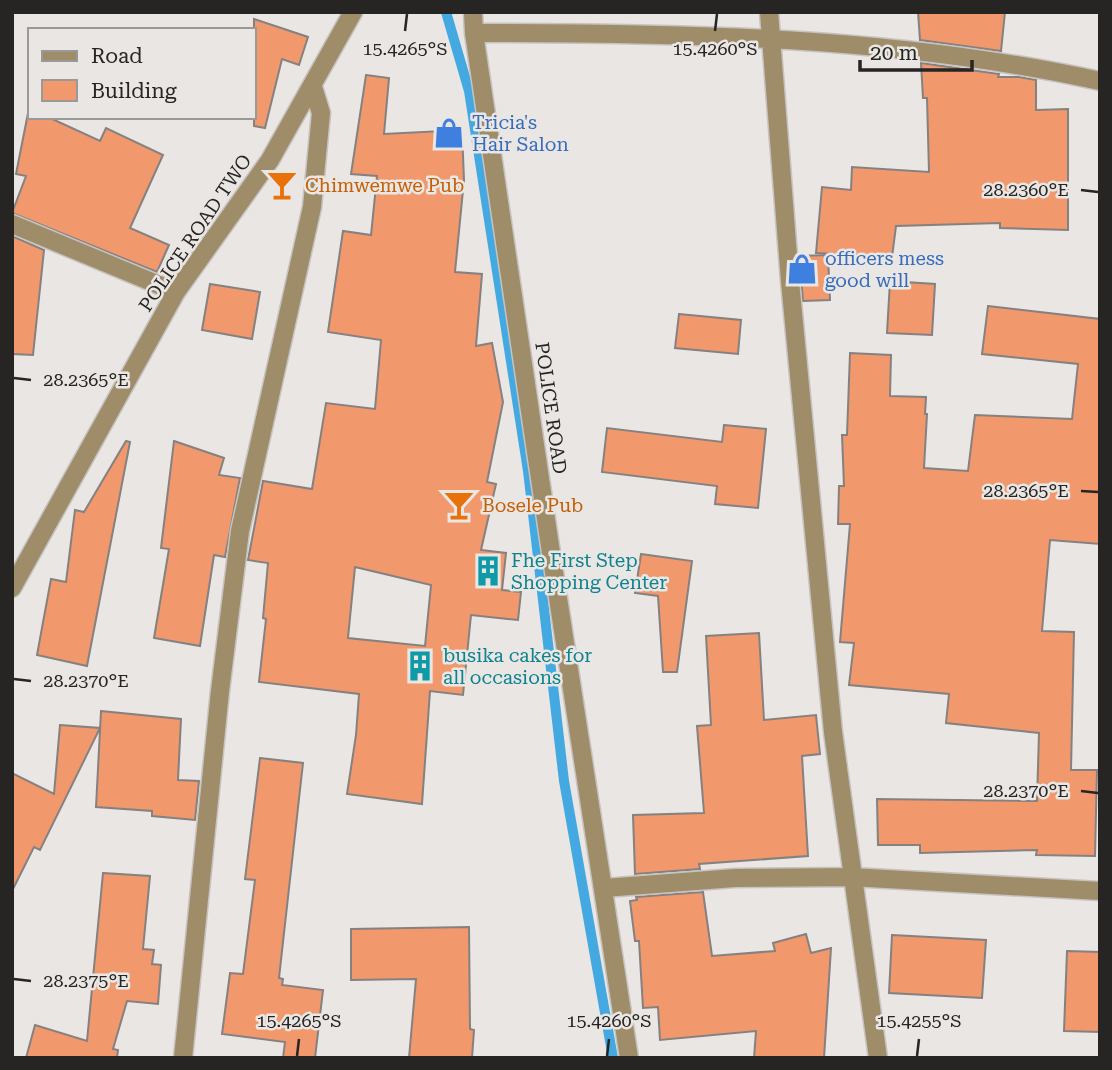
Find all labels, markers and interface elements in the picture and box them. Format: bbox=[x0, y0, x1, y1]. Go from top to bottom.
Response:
legend bbox=[28, 28, 256, 119]
scale bar bbox=[860, 28, 972, 72]
text: 15.4265°S bbox=[362, 38, 448, 59]
text: 15.4260°S bbox=[672, 38, 758, 59]
text: 20 m bbox=[870, 41, 918, 65]
text: Road bbox=[91, 44, 143, 68]
text: Building bbox=[91, 79, 177, 103]
place label: Tricia's Hair Salon bbox=[472, 111, 569, 156]
shop icon: Tricia's Hair Salon bbox=[432, 116, 466, 150]
street label: POLICE ROAD TWO bbox=[134, 150, 256, 316]
bar icon: Chimwemwe Pub bbox=[265, 168, 299, 202]
place label: Chimwemwe Pub bbox=[305, 174, 464, 197]
text: 28.2360°E bbox=[983, 179, 1069, 200]
place label: officers mess good will bbox=[825, 247, 944, 292]
shop icon: officers mess good will bbox=[785, 252, 819, 286]
street label: POLICE ROAD bbox=[530, 341, 572, 475]
text: 28.2365°E bbox=[43, 369, 129, 390]
text: 28.2365°E bbox=[983, 480, 1069, 501]
bar icon: Bosele Pub bbox=[442, 488, 476, 522]
place label: Bosele Pub bbox=[482, 494, 583, 517]
place label: Fhe First Step Shopping Center bbox=[511, 549, 667, 594]
building icon: Fhe First Step Shopping Center bbox=[471, 554, 505, 588]
place label: busika cakes for all occasions bbox=[443, 644, 592, 689]
building icon: busika cakes for all occasions bbox=[403, 649, 437, 683]
text: 28.2370°E bbox=[43, 670, 129, 691]
text: 28.2370°E bbox=[983, 780, 1069, 801]
text: 28.2375°E bbox=[43, 970, 129, 991]
text: 15.4265°S bbox=[256, 1010, 342, 1031]
text: 15.4260°S bbox=[566, 1010, 652, 1031]
text: 15.4255°S bbox=[876, 1010, 962, 1031]

